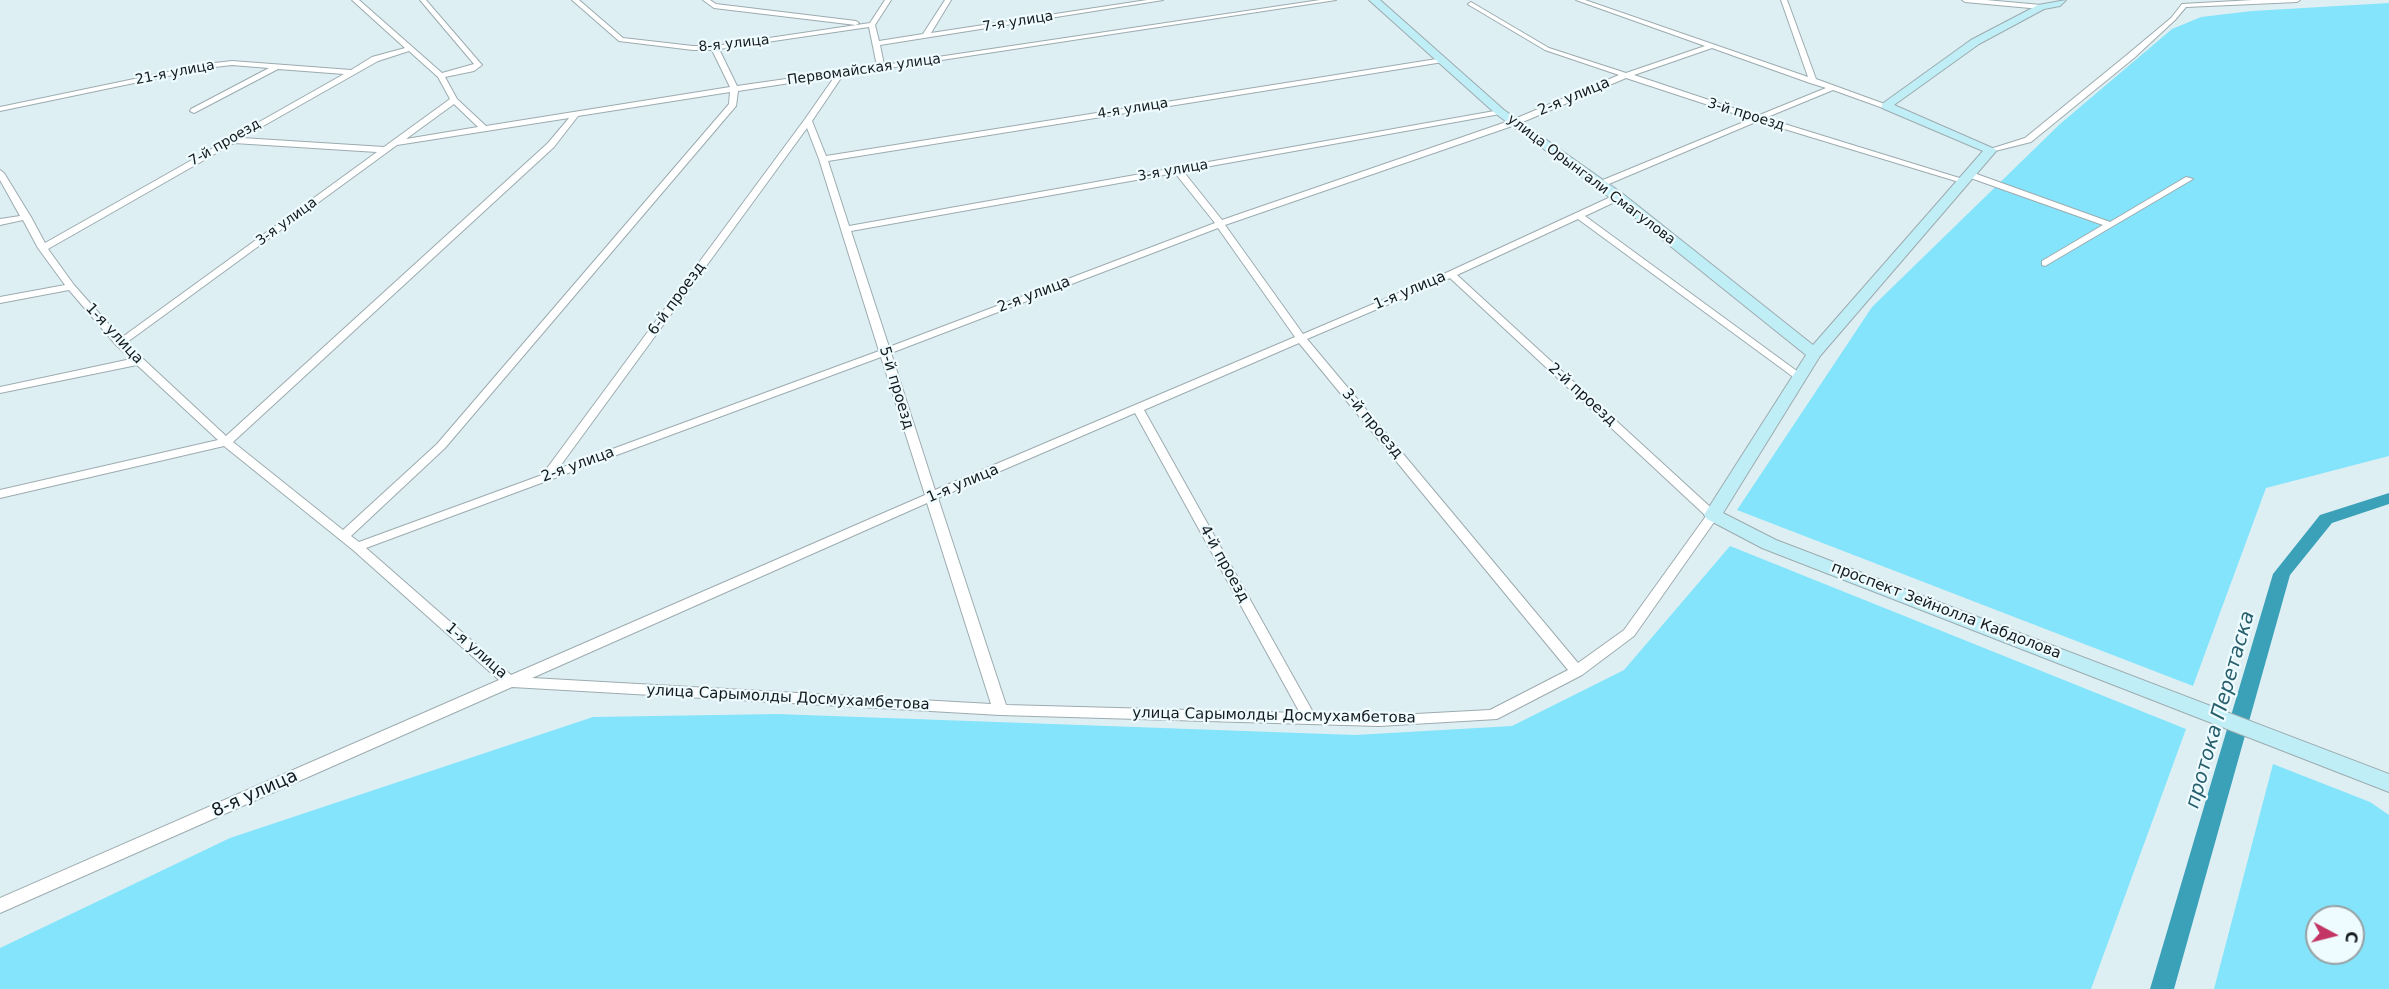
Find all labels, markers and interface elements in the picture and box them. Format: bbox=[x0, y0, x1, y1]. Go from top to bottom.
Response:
street label: 7-я улица bbox=[981, 8, 1055, 36]
street label: 8-я улица bbox=[698, 32, 770, 56]
street label: Первомайская улица bbox=[786, 51, 942, 89]
street label: 21-я улица bbox=[134, 57, 216, 89]
street label: 2-я улица bbox=[1535, 74, 1613, 120]
street label: 4-я улица bbox=[1096, 95, 1170, 123]
street label: 3-й проезд bbox=[1705, 95, 1787, 135]
street label: улица Орынгали Смагулова bbox=[1504, 111, 1678, 249]
street label: 7-й проезд bbox=[186, 116, 264, 170]
street label: 3-я улица bbox=[1136, 157, 1210, 185]
street label: 3-я улица bbox=[253, 194, 321, 250]
street label: 6-й проезд bbox=[645, 259, 709, 339]
street label: 1-я улица bbox=[1371, 268, 1449, 314]
street label: 2-я улица bbox=[995, 273, 1073, 317]
street label: 1-я улица bbox=[81, 300, 147, 368]
street label: 5-й проезд bbox=[875, 344, 917, 432]
street label: 2-й проезд bbox=[1544, 360, 1620, 430]
street label: 3-й проезд bbox=[1338, 385, 1406, 463]
street label: 2-я улица bbox=[539, 443, 617, 487]
street label: 1-я улица bbox=[924, 461, 1002, 507]
street label: 4-й проезд bbox=[1195, 522, 1253, 606]
street label: проспект Зейнолла Кабдолова bbox=[1829, 559, 2063, 663]
water label: протока Перетаска bbox=[2181, 609, 2261, 811]
street label: 1-я улица bbox=[441, 619, 511, 683]
street label: улица Сарымолды Досмухамбетова bbox=[646, 682, 930, 714]
street label: улица Сарымолды Досмухамбетова bbox=[1132, 705, 1416, 727]
street label: 8-я улица bbox=[209, 765, 301, 823]
north arrow bbox=[2305, 905, 2365, 965]
text: С bbox=[2341, 930, 2362, 944]

